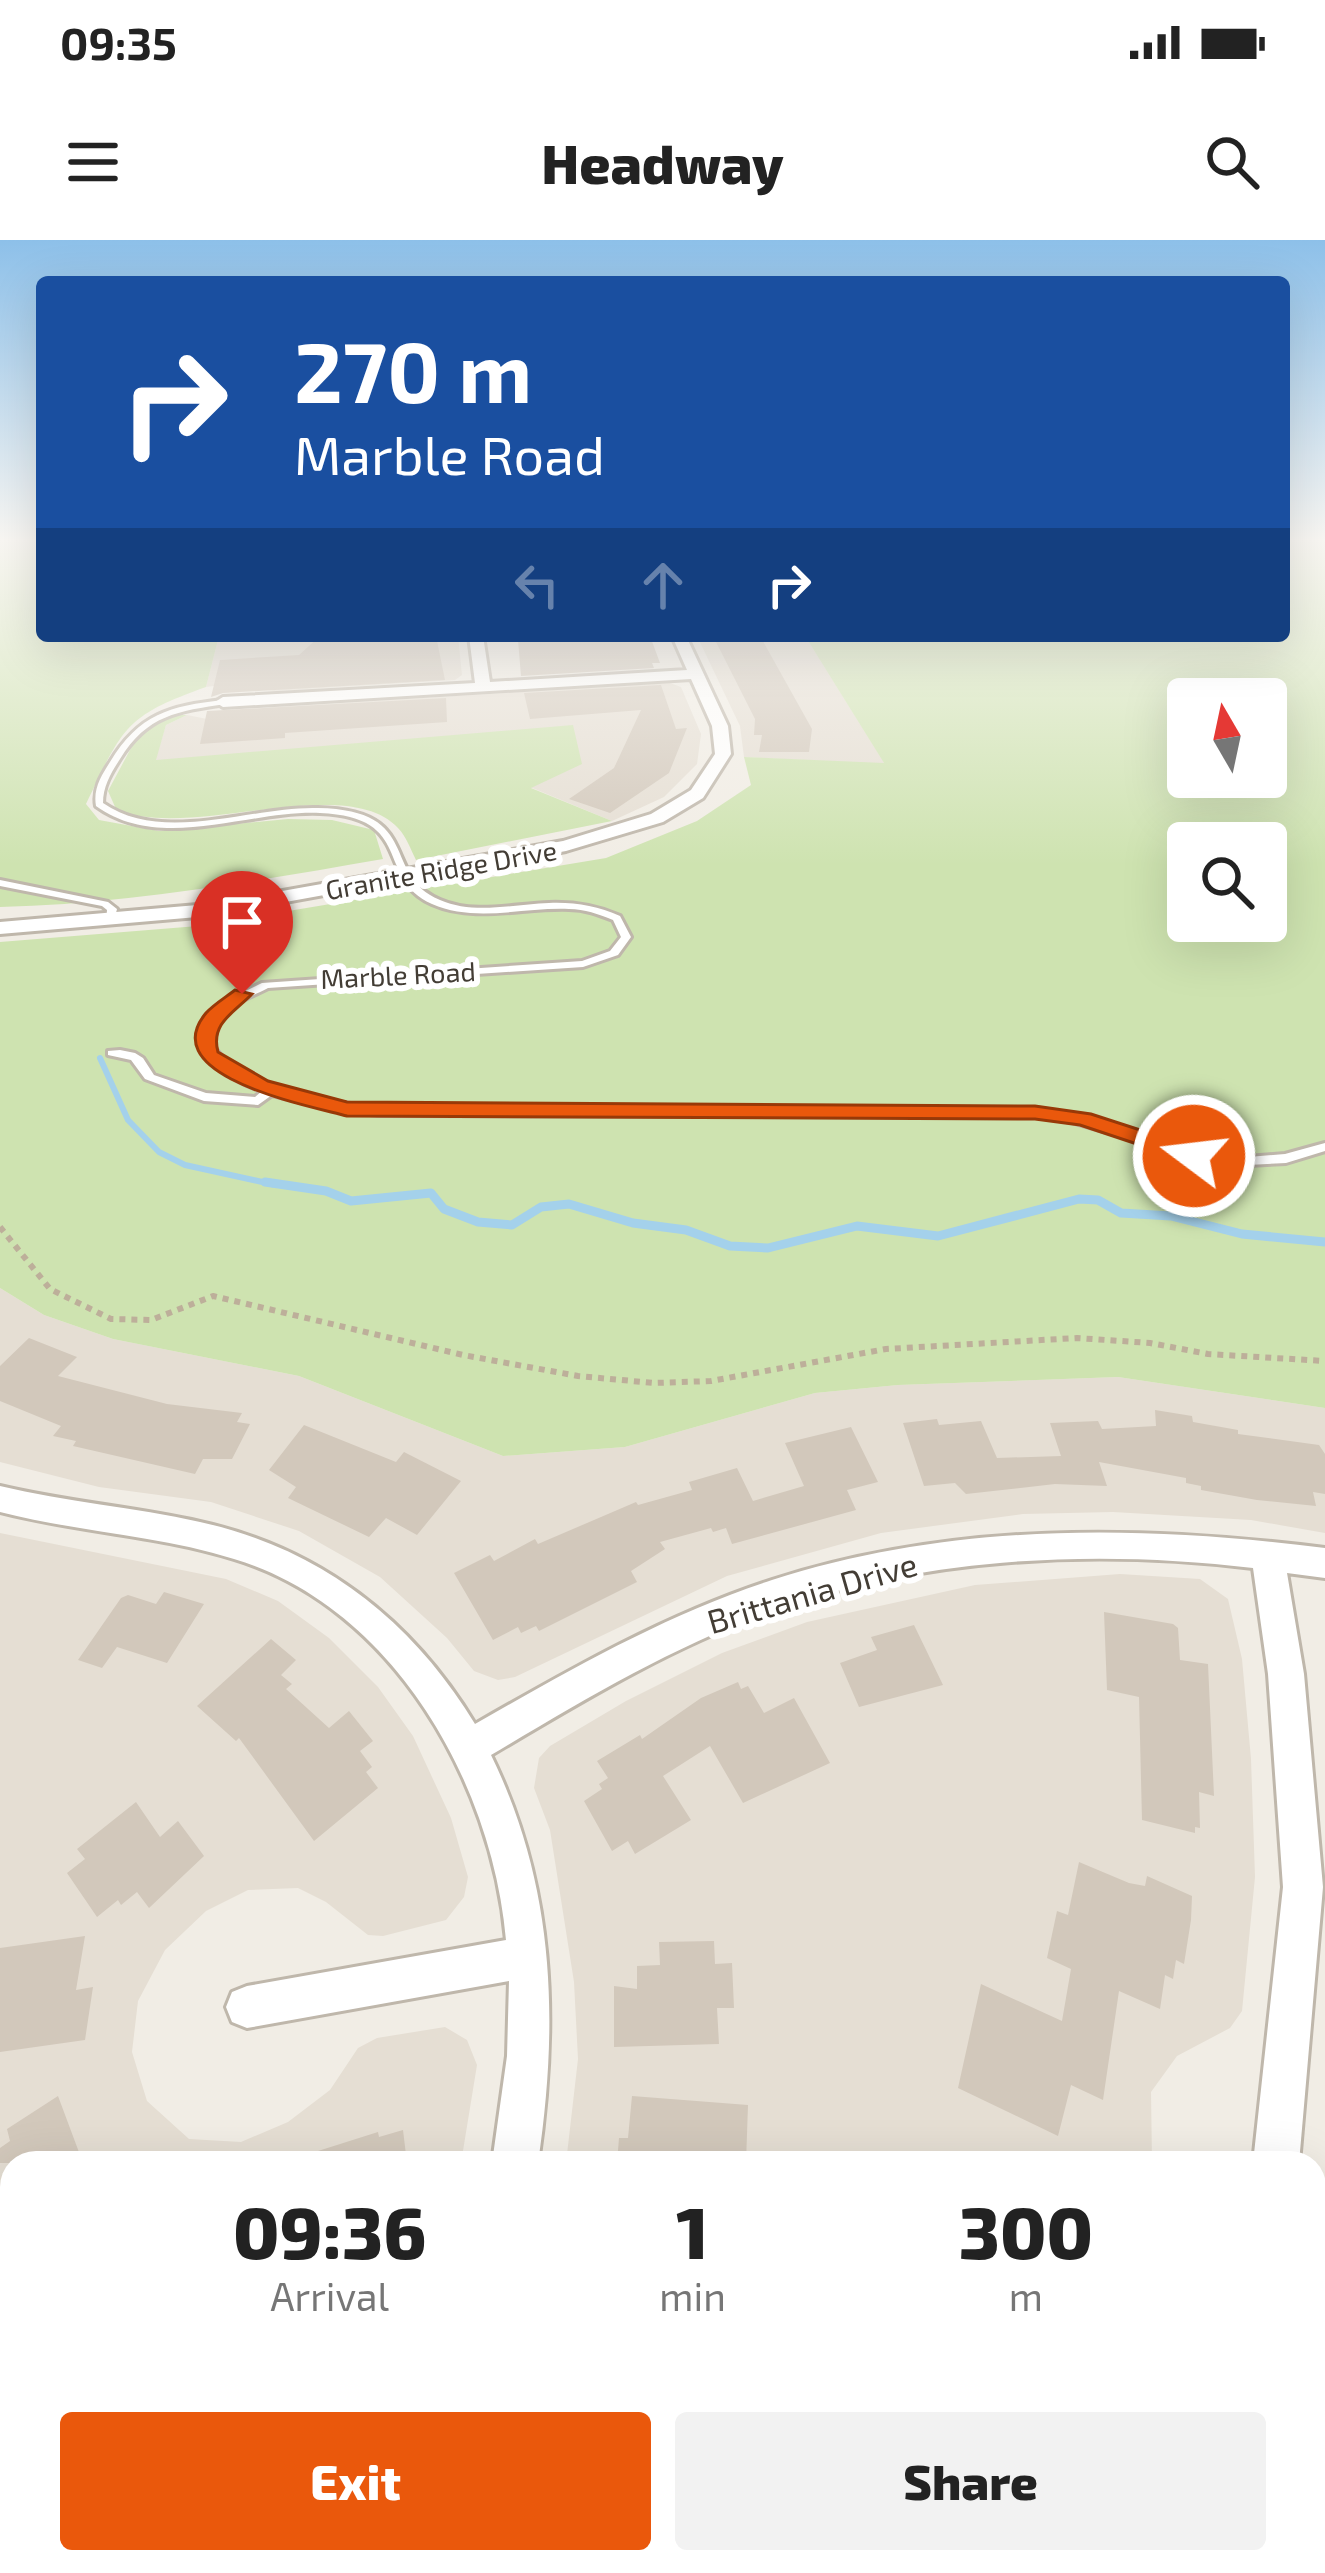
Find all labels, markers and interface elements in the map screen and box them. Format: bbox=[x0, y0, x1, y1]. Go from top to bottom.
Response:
text: 09:35 bbox=[60, 15, 177, 69]
icon: menu bbox=[60, 129, 126, 195]
icon: search bbox=[1199, 129, 1265, 195]
text: Headway bbox=[541, 130, 784, 195]
text: 270 m bbox=[294, 319, 532, 420]
icon: right bbox=[96, 324, 252, 480]
text: Marble Road bbox=[294, 421, 605, 486]
icon: left bbox=[504, 552, 570, 618]
icon: ahead bbox=[630, 552, 696, 618]
icon: right bbox=[756, 552, 822, 618]
north arrow bbox=[1167, 678, 1287, 798]
map controls bbox=[1167, 678, 1287, 942]
button: search bbox=[1167, 822, 1287, 942]
street label: Granite Ridge Drive bbox=[323, 833, 559, 906]
pin bbox=[191, 871, 293, 994]
icon: arrive bbox=[209, 889, 275, 955]
street label: Marble Road bbox=[320, 954, 476, 994]
position arrow bbox=[1131, 1093, 1257, 1219]
street label: Brittania Drive bbox=[703, 1543, 921, 1641]
text: 09:36 bbox=[233, 2187, 426, 2273]
text: 1 bbox=[676, 2187, 709, 2273]
text: 300 bbox=[959, 2187, 1093, 2273]
text: Arrival bbox=[270, 2272, 389, 2319]
text: min bbox=[659, 2272, 726, 2319]
text: m bbox=[1009, 2272, 1043, 2319]
button: Exit bbox=[60, 2412, 651, 2550]
button: Share bbox=[675, 2412, 1266, 2550]

